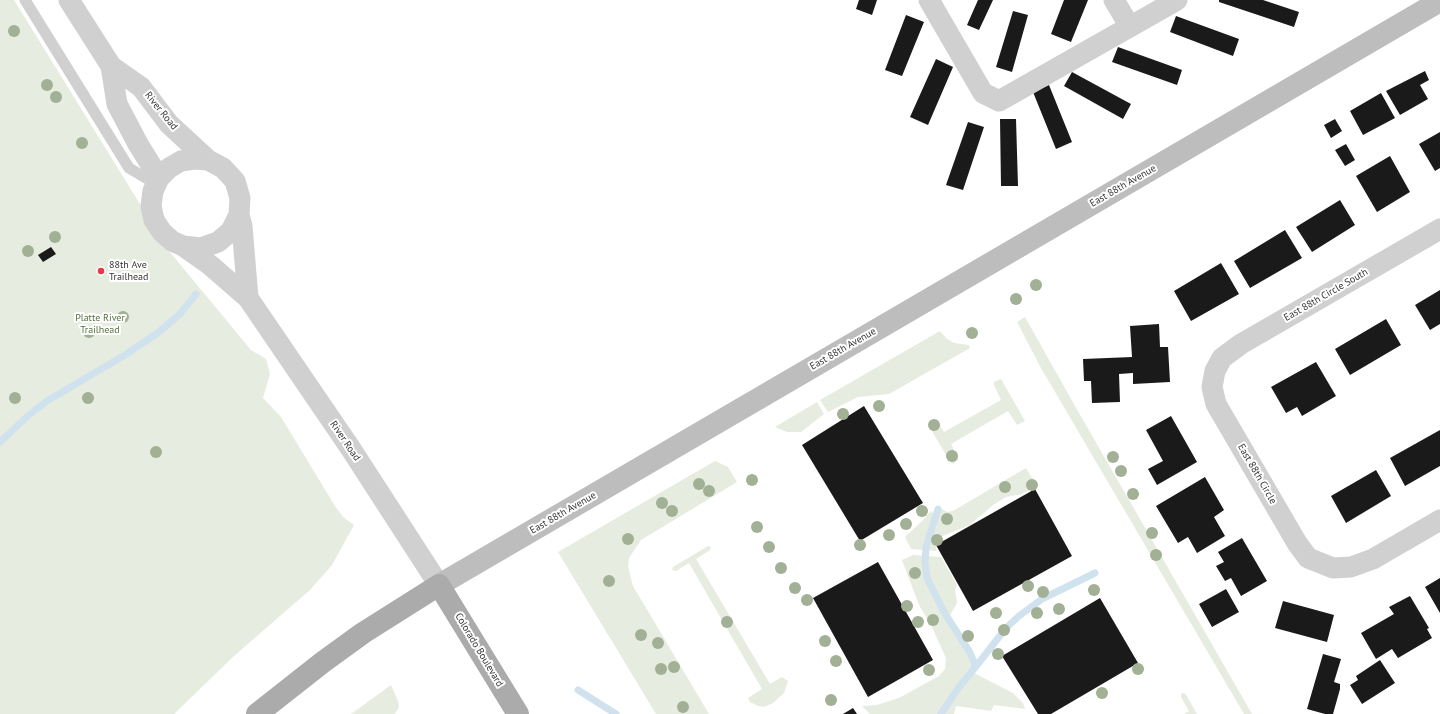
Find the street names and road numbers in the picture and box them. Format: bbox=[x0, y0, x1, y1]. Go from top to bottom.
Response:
street label: River Road bbox=[142, 89, 180, 133]
street label: East 88th Avenue bbox=[1088, 162, 1158, 210]
street label: East 88th Circle South bbox=[1282, 266, 1370, 324]
street label: East 88th Avenue bbox=[808, 325, 878, 373]
street label: River Road bbox=[327, 419, 363, 463]
street label: East 88th Circle bbox=[1235, 442, 1279, 506]
street label: East 88th Avenue bbox=[528, 489, 598, 537]
street label: Colorado Boulevard bbox=[452, 611, 506, 689]

